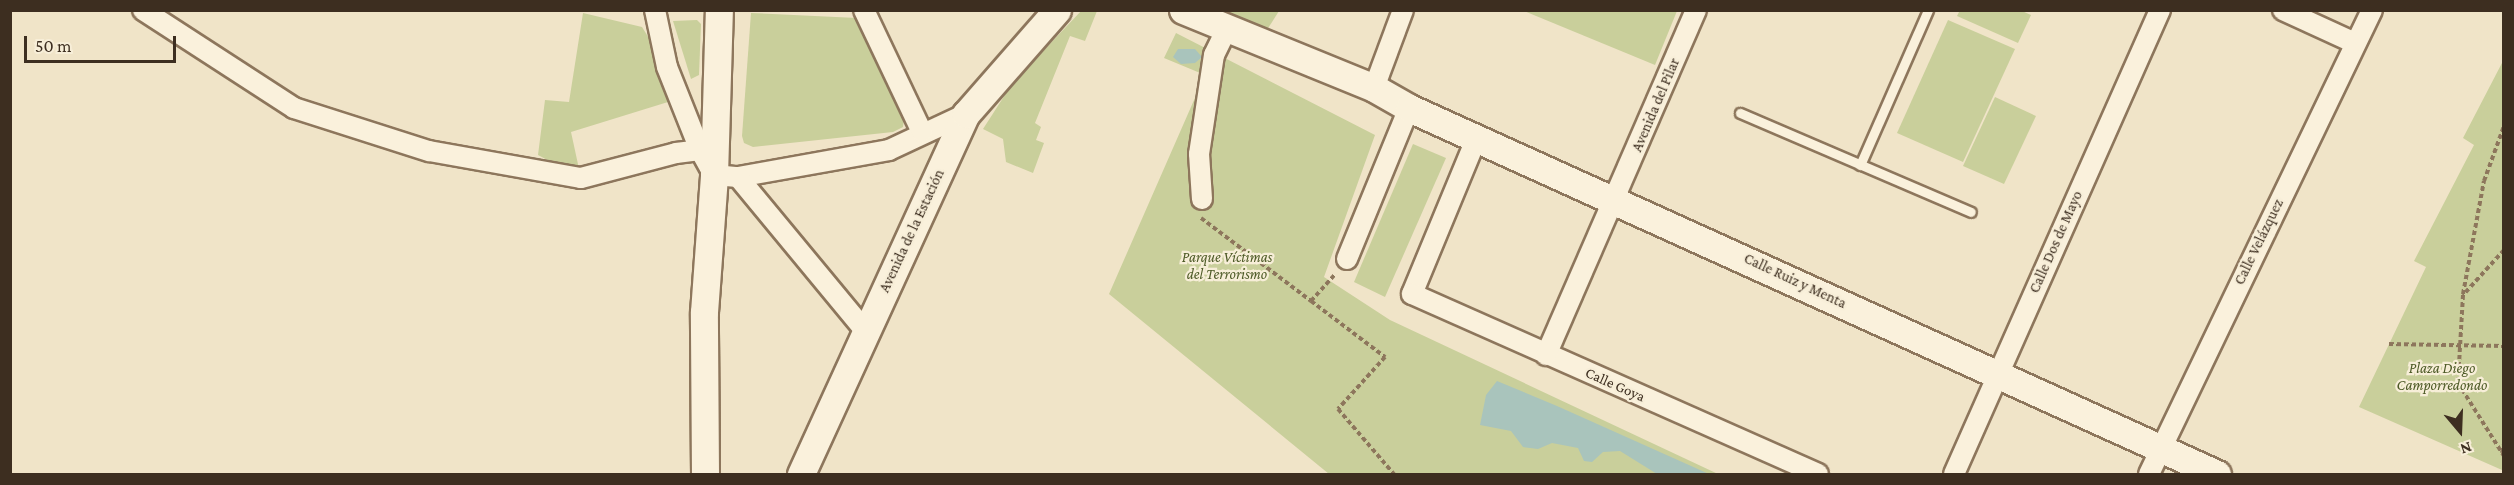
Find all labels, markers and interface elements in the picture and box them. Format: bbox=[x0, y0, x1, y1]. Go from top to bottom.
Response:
scale bar bbox=[27, 24, 178, 62]
text: 50 m bbox=[35, 36, 72, 56]
street label: Avenida del Pilar bbox=[1628, 55, 1684, 155]
street label: Avenida de la Estación bbox=[876, 167, 948, 295]
street label: Calle Dos de Mayo bbox=[2025, 188, 2087, 296]
street label: Calle Velázquez bbox=[2230, 196, 2288, 288]
park label: Parque Víctimas del Terrorismo bbox=[1182, 248, 1272, 283]
street label: Calle Ruiz y Menta bbox=[1741, 249, 1849, 313]
park label: Plaza Diego Camporredondo bbox=[2397, 359, 2487, 394]
street label: Calle Goya bbox=[1582, 364, 1648, 406]
north arrow bbox=[2430, 401, 2490, 461]
text: N bbox=[2458, 439, 2474, 458]

